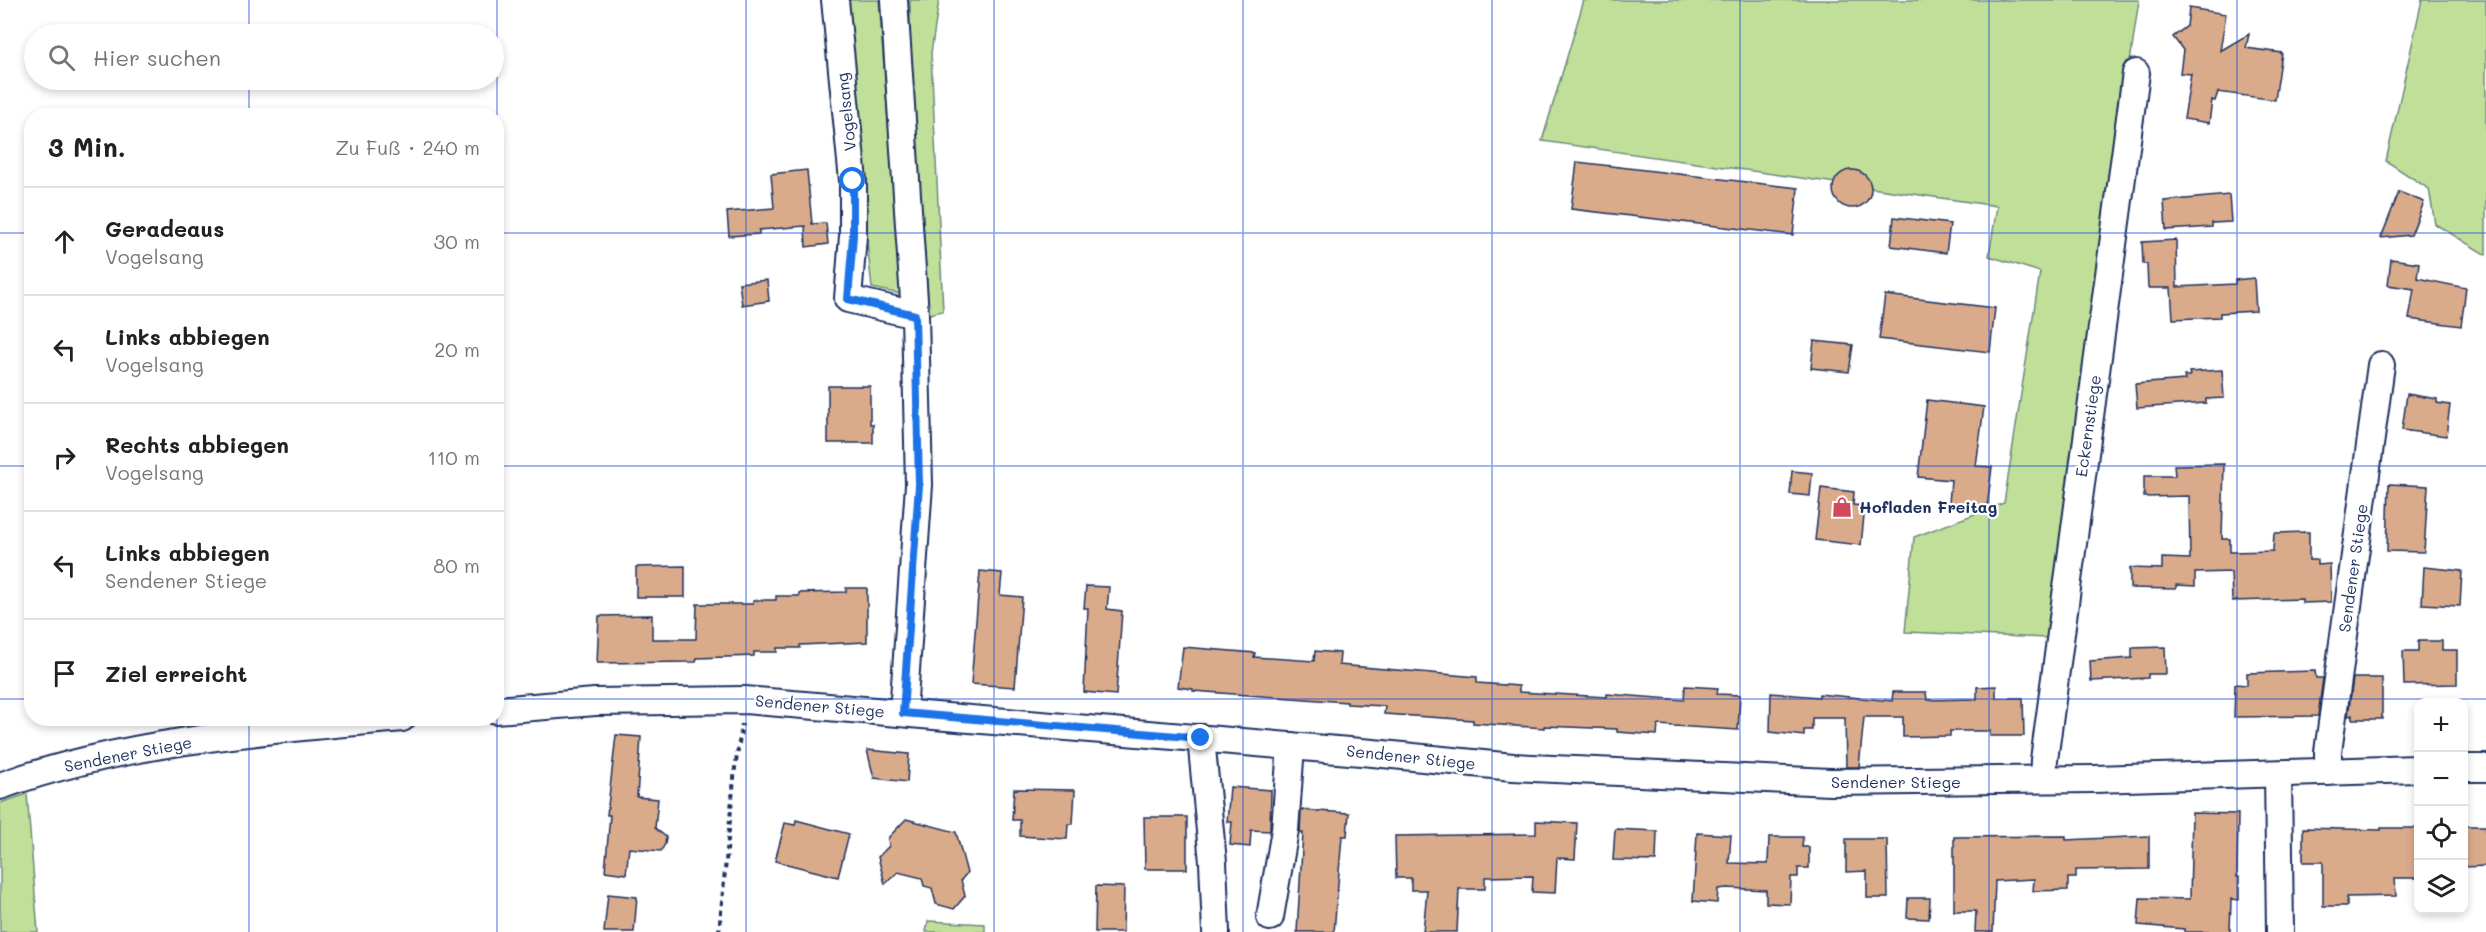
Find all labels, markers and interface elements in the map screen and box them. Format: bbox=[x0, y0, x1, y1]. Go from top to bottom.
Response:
search box bbox=[24, 24, 504, 90]
icon: search bbox=[45, 41, 78, 74]
text: Hier suchen bbox=[93, 43, 221, 72]
street label: Vogelsang bbox=[831, 72, 860, 152]
text: 3 Min. bbox=[48, 130, 126, 164]
text: Zu Fuß · 240 m bbox=[335, 134, 480, 160]
route start bbox=[839, 167, 865, 193]
text: Geradeaus bbox=[105, 214, 224, 243]
icon: ahead bbox=[48, 225, 81, 258]
text: 30 m bbox=[434, 228, 480, 254]
text: Vogelsang bbox=[105, 243, 204, 269]
text: Links abbiegen bbox=[105, 322, 270, 351]
icon: left bbox=[48, 333, 81, 366]
text: 20 m bbox=[434, 336, 480, 362]
text: Vogelsang bbox=[105, 351, 204, 377]
street label: Eckernstiege bbox=[2070, 374, 2105, 478]
text: Rechts abbiegen bbox=[105, 430, 289, 459]
icon: right bbox=[48, 441, 81, 474]
text: 110 m bbox=[427, 444, 480, 470]
text: Vogelsang bbox=[105, 459, 204, 485]
shop icon: Hofladen Freitag bbox=[1830, 495, 1854, 519]
place label: Hofladen Freitag bbox=[1859, 496, 1997, 517]
street label: Sendener Stiege bbox=[2333, 502, 2372, 634]
text: Links abbiegen bbox=[105, 538, 270, 567]
icon: left bbox=[48, 549, 81, 582]
text: 80 m bbox=[433, 552, 480, 578]
text: Sendener Stiege bbox=[105, 567, 267, 593]
icon: arrive bbox=[48, 657, 81, 690]
text: Ziel erreicht bbox=[105, 659, 247, 688]
street label: Sendener Stiege bbox=[754, 689, 886, 722]
map controls bbox=[2414, 698, 2468, 914]
button: + bbox=[2414, 698, 2468, 752]
route end bbox=[1187, 724, 1213, 750]
street label: Sendener Stiege bbox=[62, 731, 194, 776]
street label: Sendener Stiege bbox=[1345, 739, 1477, 774]
button: − bbox=[2414, 752, 2468, 806]
street label: Sendener Stiege bbox=[1831, 771, 1961, 792]
button: locate bbox=[2414, 806, 2468, 860]
button: layers bbox=[2414, 860, 2468, 914]

